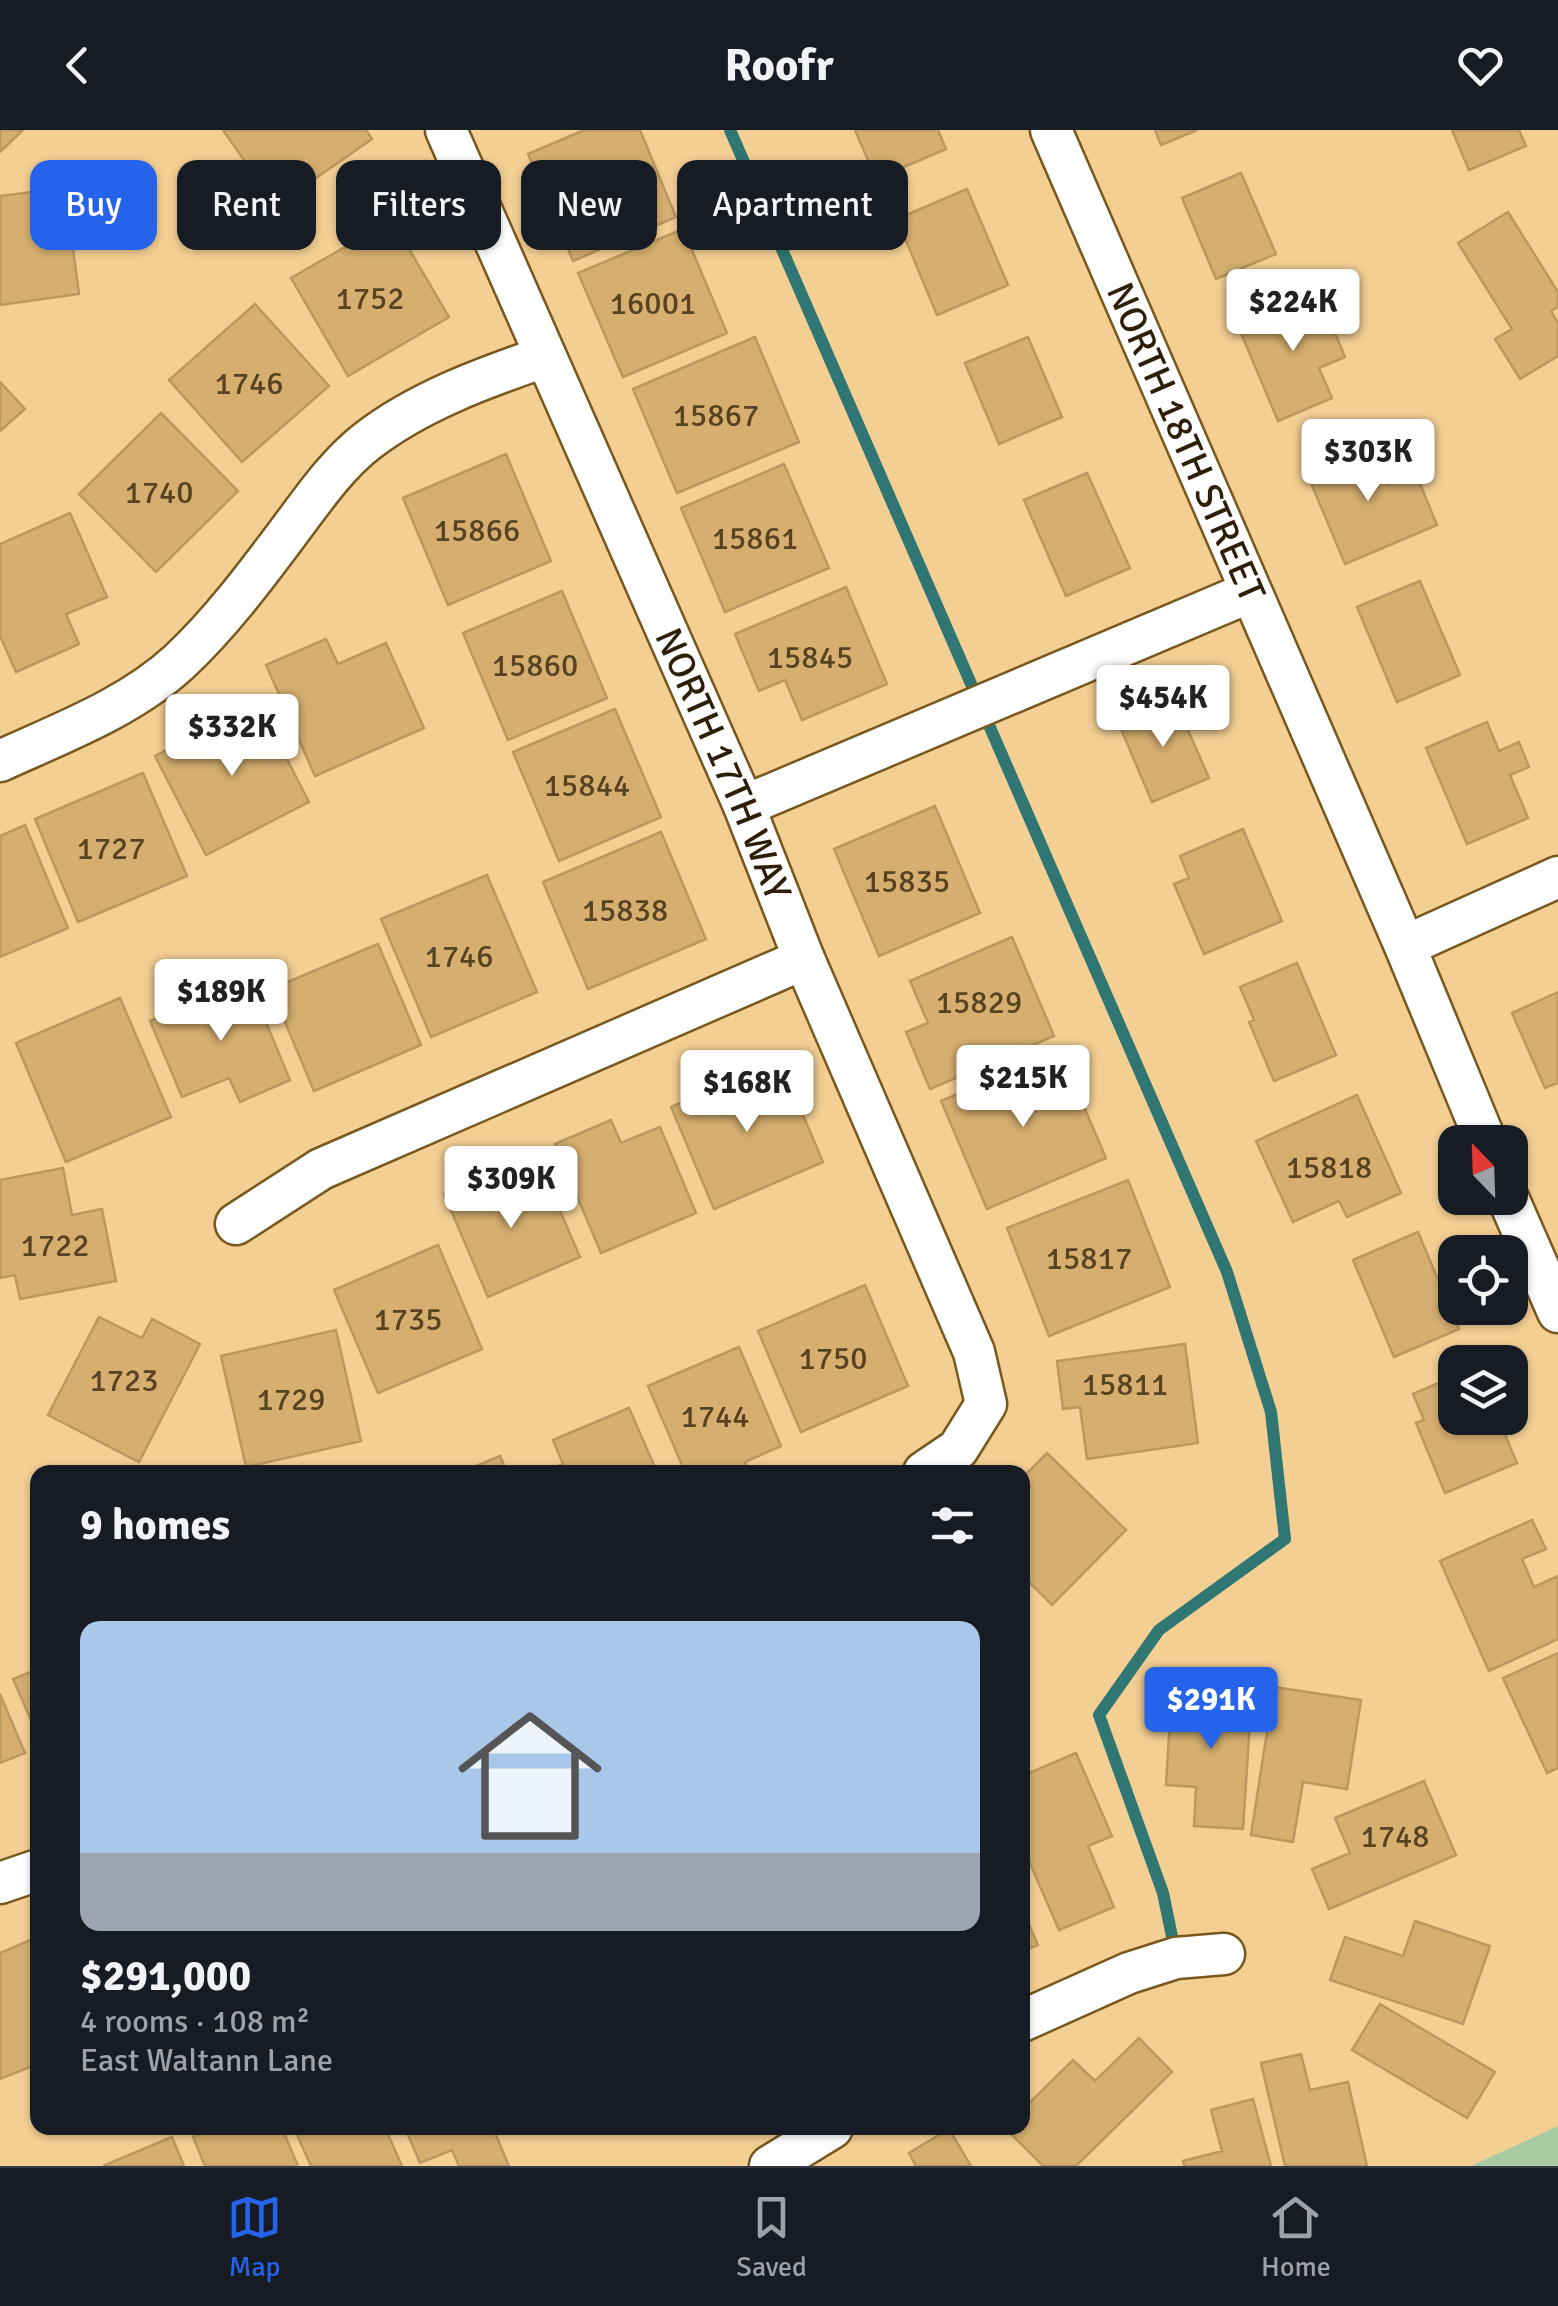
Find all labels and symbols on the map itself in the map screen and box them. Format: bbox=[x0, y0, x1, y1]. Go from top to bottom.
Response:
pin: $224K bbox=[1223, 269, 1363, 354]
street label: NORTH 18TH STREET bbox=[1096, 275, 1276, 609]
house number: 1752 bbox=[335, 279, 405, 318]
house number: 16001 bbox=[610, 284, 696, 323]
house number: 1746 bbox=[214, 364, 284, 403]
house number: 15867 bbox=[673, 396, 759, 435]
pin: $303K bbox=[1298, 419, 1438, 504]
house number: 1740 bbox=[124, 473, 194, 512]
house number: 15866 bbox=[434, 511, 520, 550]
house number: 15861 bbox=[712, 519, 798, 558]
street label: NORTH 17TH WAY bbox=[644, 621, 802, 907]
house number: 15845 bbox=[767, 638, 853, 677]
house number: 15860 bbox=[492, 646, 578, 685]
pin: $454K bbox=[1093, 665, 1233, 750]
pin: $332K bbox=[162, 694, 302, 779]
house number: 15844 bbox=[544, 766, 630, 805]
house number: 1727 bbox=[76, 829, 146, 868]
house number: 15835 bbox=[864, 862, 950, 901]
house number: 15838 bbox=[582, 891, 668, 930]
house number: 1746 bbox=[424, 937, 494, 976]
pin: $189K bbox=[151, 959, 291, 1044]
house number: 15829 bbox=[936, 983, 1022, 1022]
pin: $215K bbox=[953, 1045, 1093, 1130]
pin: $168K bbox=[677, 1050, 817, 1135]
north arrow bbox=[1438, 1125, 1528, 1215]
pin: $309K bbox=[441, 1146, 581, 1231]
house number: 15818 bbox=[1286, 1148, 1372, 1187]
house number: 1722 bbox=[20, 1226, 90, 1265]
house number: 15817 bbox=[1046, 1239, 1132, 1278]
house number: 1735 bbox=[373, 1300, 443, 1339]
house number: 1750 bbox=[798, 1339, 868, 1378]
house number: 1723 bbox=[89, 1361, 159, 1400]
house number: 15811 bbox=[1082, 1365, 1168, 1404]
house number: 1729 bbox=[256, 1380, 326, 1419]
house number: 1744 bbox=[680, 1397, 750, 1436]
pin: $291K bbox=[1141, 1667, 1281, 1752]
house number: 1748 bbox=[1360, 1817, 1430, 1856]

